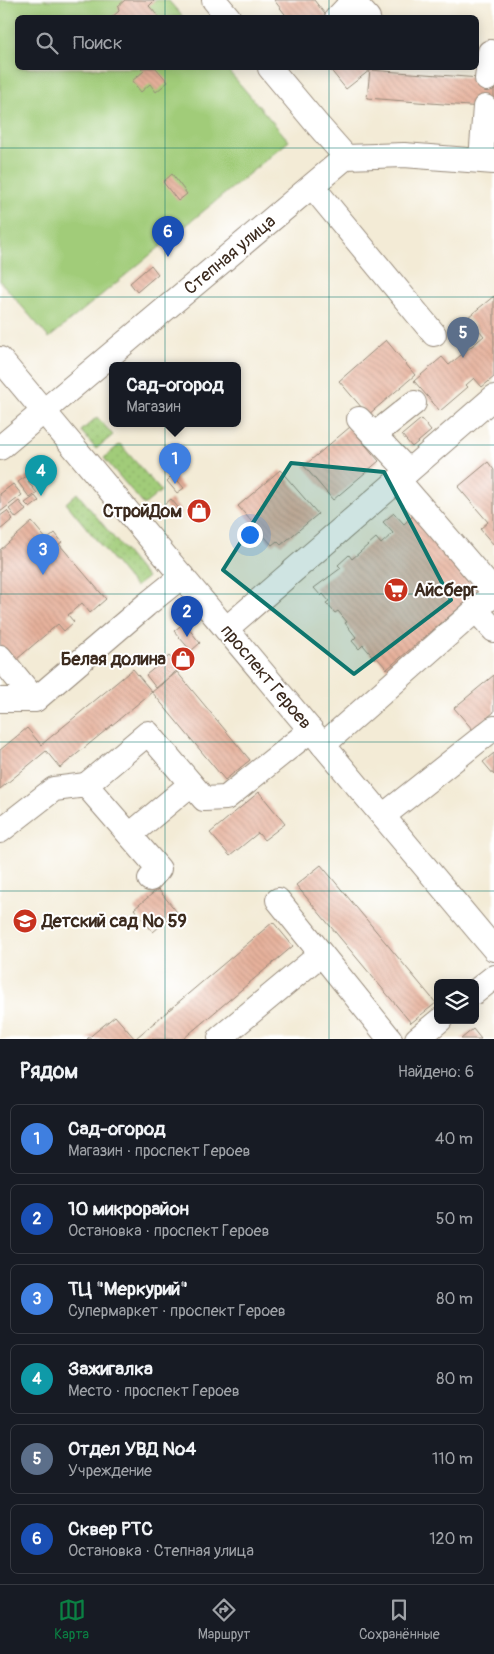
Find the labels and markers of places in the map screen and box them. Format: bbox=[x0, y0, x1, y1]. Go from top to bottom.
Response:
pin: 6 bbox=[152, 216, 184, 257]
pin: 5 bbox=[447, 317, 479, 358]
pin: 1 bbox=[159, 443, 191, 484]
pin: 4 bbox=[25, 455, 57, 496]
shop icon: СтройДом bbox=[186, 498, 212, 524]
place label: СтройДом bbox=[103, 500, 182, 523]
pin: 3 bbox=[27, 534, 59, 575]
supermarket icon: Айсберг bbox=[383, 577, 409, 603]
place label: Айсберг bbox=[414, 579, 478, 602]
pin: 2 bbox=[171, 596, 203, 637]
shop icon: Белая долина bbox=[170, 646, 196, 672]
place label: Белая долина bbox=[61, 648, 167, 671]
school or university icon: Детский сад № 59 bbox=[12, 908, 38, 934]
place label: Детский сад № 59 bbox=[41, 910, 187, 933]

